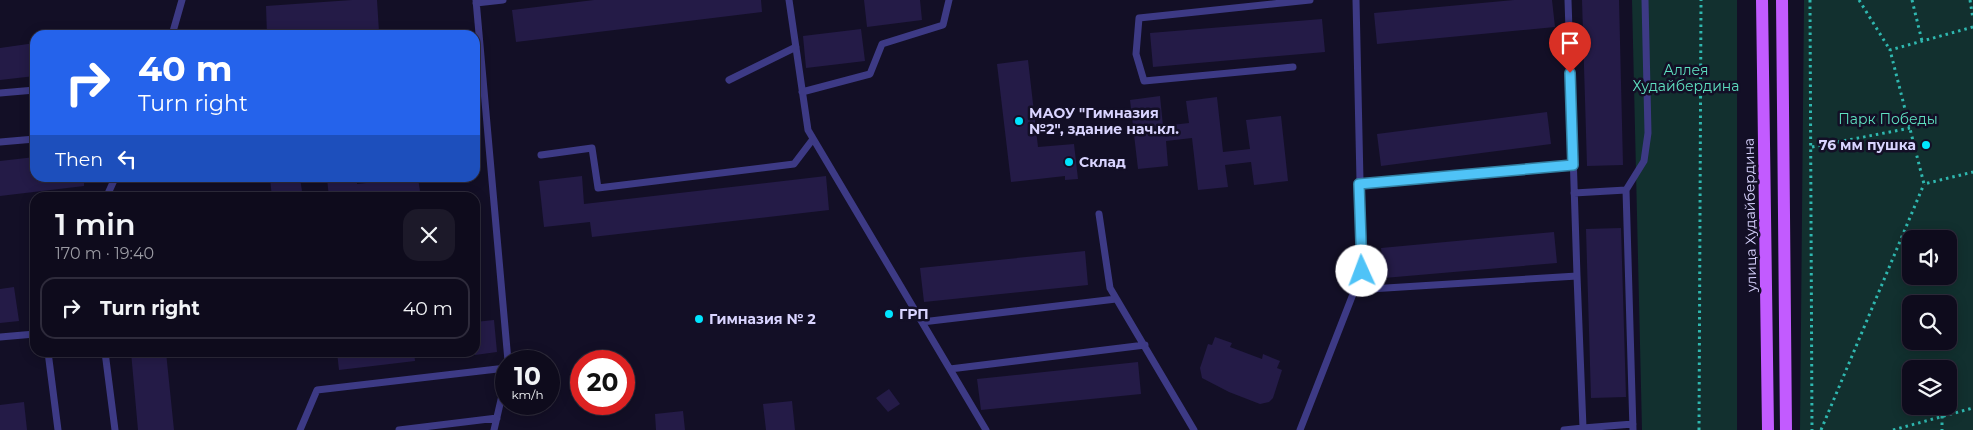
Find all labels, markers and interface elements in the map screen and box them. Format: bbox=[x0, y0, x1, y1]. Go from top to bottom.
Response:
pin bbox=[1549, 22, 1591, 73]
icon: arrive bbox=[1556, 29, 1584, 57]
text: 40 m bbox=[138, 47, 233, 90]
icon: right bbox=[55, 50, 120, 115]
park label: Аллея Худайбердина bbox=[1633, 61, 1739, 95]
text: Turn right bbox=[138, 90, 248, 117]
place label: МАОУ "Гимназия №2", здание нач.кл. bbox=[1029, 104, 1179, 138]
park label: Парк Победы bbox=[1838, 110, 1938, 128]
marker: МАОУ "Гимназия №2", здание нач.кл. bbox=[1013, 115, 1025, 127]
place label: 76 мм пушка bbox=[1819, 136, 1916, 154]
street label: улица Худайбердина bbox=[1740, 138, 1760, 293]
marker: 76 мм пушка bbox=[1920, 139, 1932, 151]
icon: left bbox=[113, 145, 141, 173]
text: Then bbox=[55, 148, 103, 171]
place label: Склад bbox=[1079, 153, 1126, 171]
marker: Склад bbox=[1063, 156, 1075, 168]
text: 1 min bbox=[55, 206, 136, 243]
button: close bbox=[403, 209, 455, 261]
map controls bbox=[1902, 230, 1957, 415]
button: sound bbox=[1902, 230, 1957, 285]
text: 170 m · 19:40 bbox=[55, 244, 154, 263]
position arrow bbox=[1335, 244, 1387, 296]
icon: right bbox=[57, 294, 85, 322]
button: search bbox=[1902, 295, 1957, 350]
text: Turn right bbox=[100, 297, 200, 320]
text: 40 m bbox=[403, 297, 453, 320]
place label: ГРП bbox=[899, 305, 929, 323]
marker: ГРП bbox=[883, 308, 895, 320]
place label: Гимназия № 2 bbox=[709, 310, 816, 328]
marker: Гимназия № 2 bbox=[693, 313, 705, 325]
speed limit sign: 20 bbox=[570, 350, 635, 415]
button: layers bbox=[1902, 360, 1957, 415]
text: 10 bbox=[514, 361, 541, 391]
text: km/h bbox=[511, 387, 544, 402]

